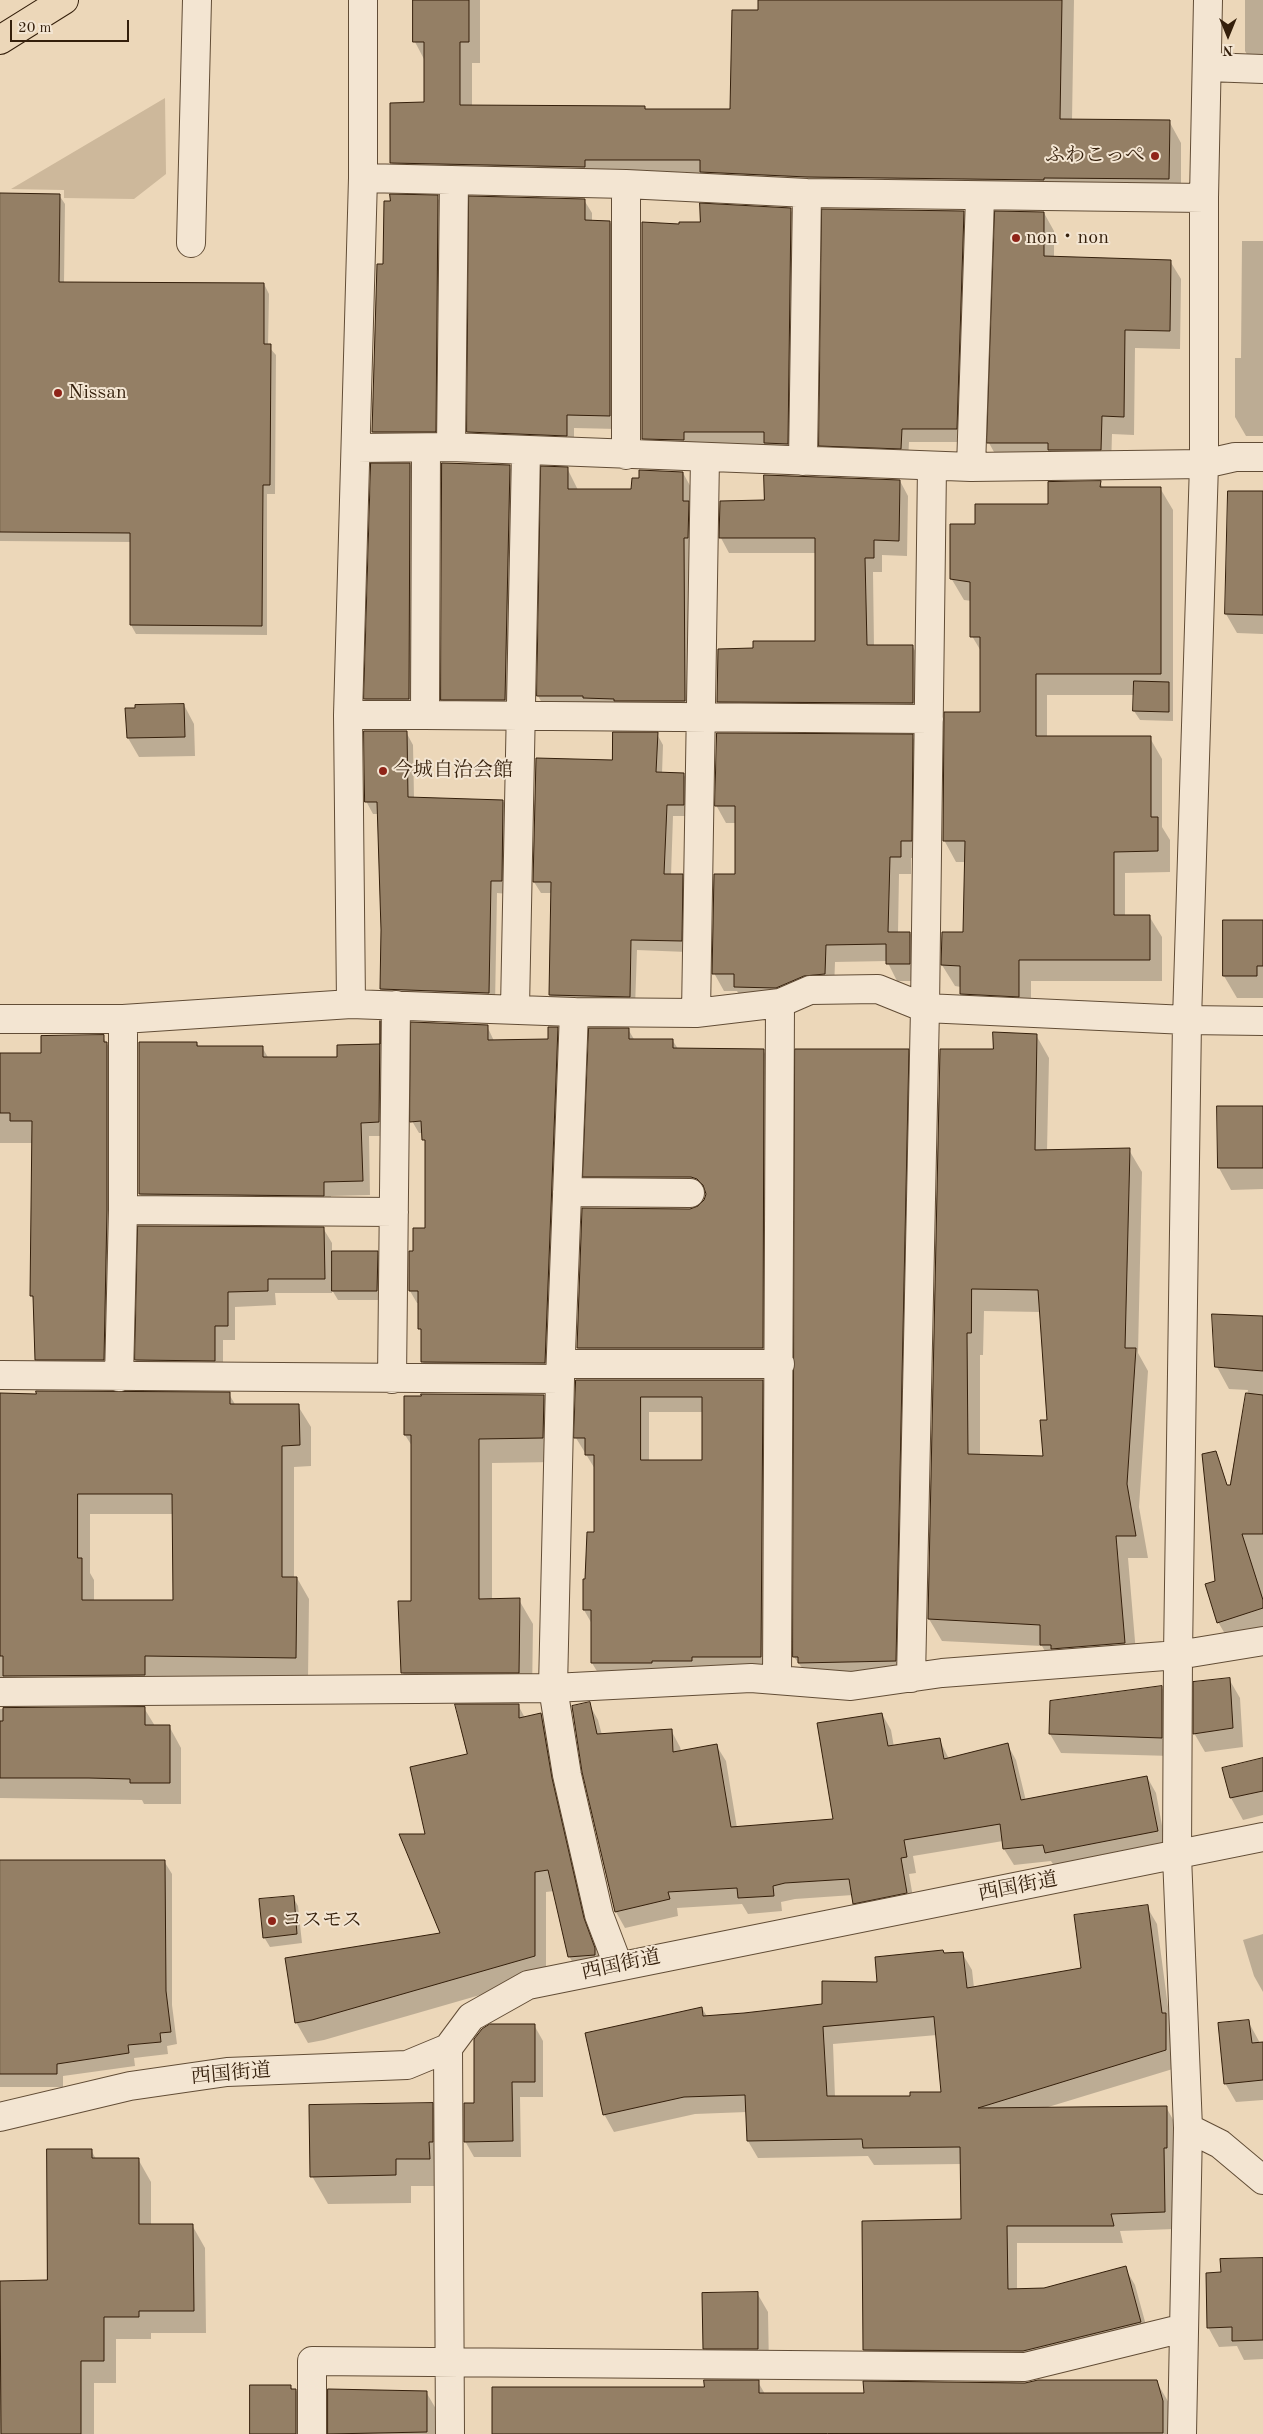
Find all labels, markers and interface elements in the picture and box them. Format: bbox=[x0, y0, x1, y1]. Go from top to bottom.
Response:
scale bar bbox=[12, 10, 131, 42]
north arrow bbox=[1203, 10, 1253, 60]
text: 20 m bbox=[18, 21, 52, 36]
text: N bbox=[1223, 43, 1233, 57]
place label: ふわこっぺ bbox=[1045, 144, 1145, 168]
marker: ふわこっぺ bbox=[1149, 150, 1161, 162]
place label: non・non bbox=[1026, 226, 1109, 250]
marker: non・non bbox=[1010, 232, 1022, 244]
place label: Nissan bbox=[68, 381, 127, 405]
marker: Nissan bbox=[52, 387, 64, 399]
place label: 今城自治会館 bbox=[393, 759, 513, 783]
marker: 今城自治会館 bbox=[377, 765, 389, 777]
street label: 西国街道 bbox=[976, 1868, 1060, 1906]
place label: コスモス bbox=[282, 1909, 362, 1933]
marker: コスモス bbox=[266, 1915, 278, 1927]
street label: 西国街道 bbox=[579, 1945, 663, 1985]
street label: 西国街道 bbox=[190, 2059, 272, 2089]

